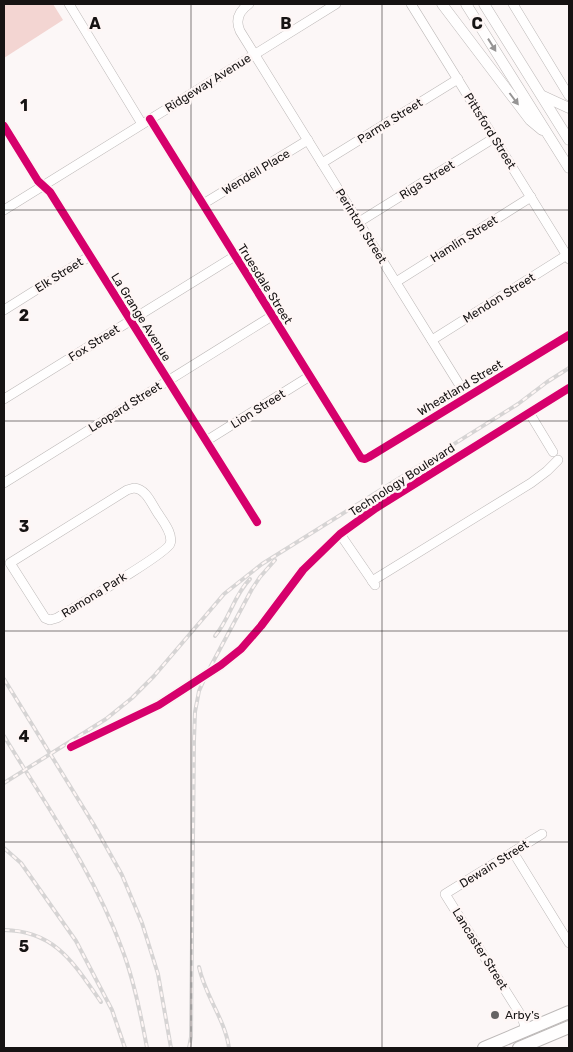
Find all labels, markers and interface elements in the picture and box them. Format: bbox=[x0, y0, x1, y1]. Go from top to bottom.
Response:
text: A bbox=[89, 14, 101, 33]
text: B bbox=[280, 14, 292, 33]
text: C bbox=[471, 14, 483, 33]
one-way arrow bbox=[487, 38, 496, 52]
street label: Ridgeway Avenue bbox=[163, 51, 254, 115]
street label: Pittsford Street bbox=[461, 91, 519, 172]
one-way arrow bbox=[509, 92, 519, 106]
street label: Parma Street bbox=[355, 95, 425, 146]
text: 1 bbox=[20, 96, 28, 115]
street label: Wendell Place bbox=[220, 146, 293, 198]
street label: Riga Street bbox=[397, 157, 457, 202]
street label: Perinton Street bbox=[332, 186, 390, 266]
street label: Hamlin Street bbox=[428, 213, 500, 265]
street label: Truesdale Street bbox=[235, 241, 295, 327]
street label: Elk Street bbox=[32, 255, 86, 295]
street label: La Grange Avenue bbox=[108, 270, 174, 364]
street label: Mendon Street bbox=[460, 270, 538, 326]
text: 2 bbox=[19, 306, 29, 325]
street label: Fox Street bbox=[66, 322, 122, 364]
street label: Wheatland Street bbox=[415, 357, 505, 419]
street label: Leopard Street bbox=[86, 379, 164, 435]
street label: Lion Street bbox=[228, 387, 288, 431]
street label: Technology Boulevard bbox=[347, 441, 457, 519]
text: 3 bbox=[19, 517, 29, 536]
street label: Ramona Park bbox=[59, 569, 130, 621]
text: 4 bbox=[19, 727, 30, 746]
street label: Dewain Street bbox=[457, 837, 531, 891]
street label: Lancaster Street bbox=[449, 906, 511, 993]
text: 5 bbox=[19, 937, 29, 956]
place label: Arby's bbox=[505, 1008, 540, 1022]
marker: Arby's bbox=[489, 1009, 501, 1021]

